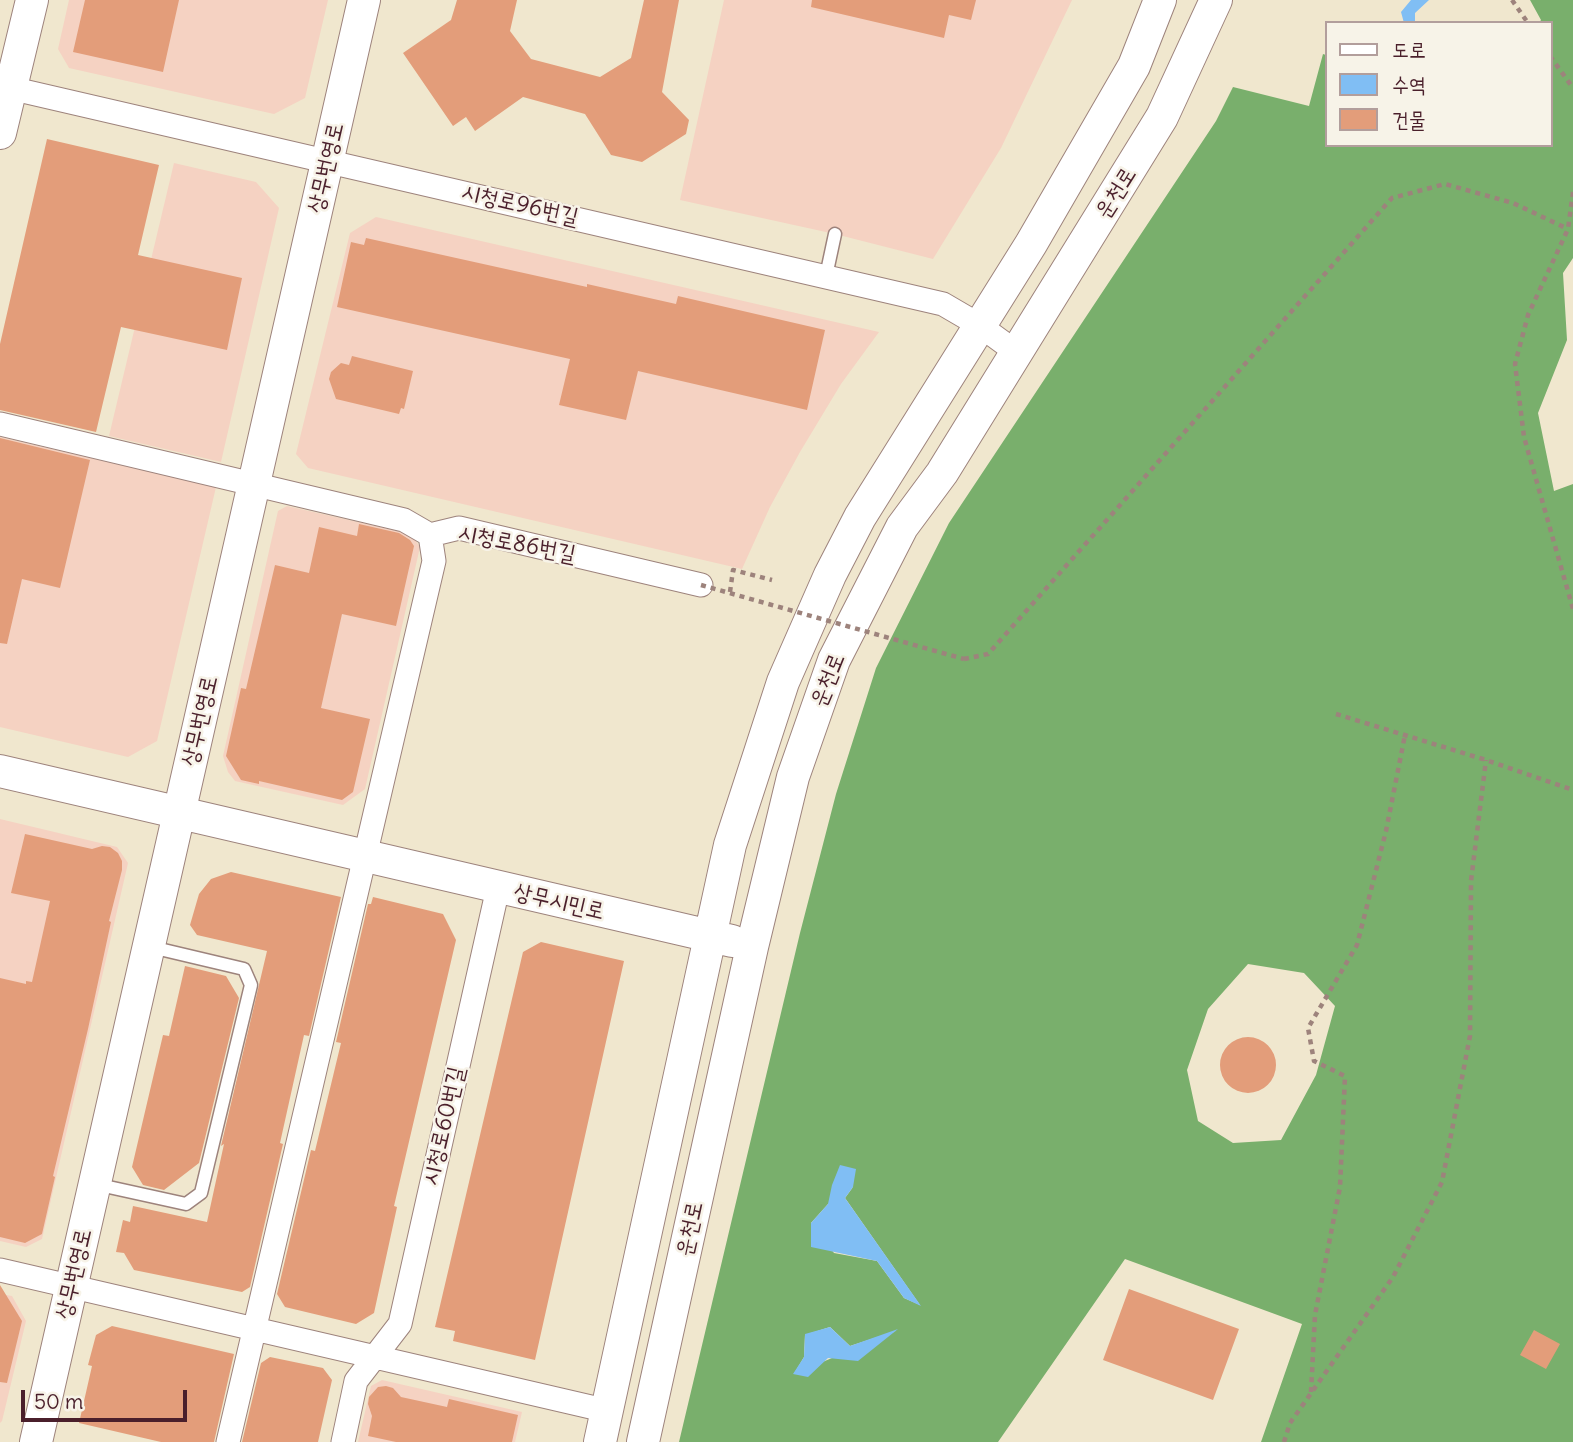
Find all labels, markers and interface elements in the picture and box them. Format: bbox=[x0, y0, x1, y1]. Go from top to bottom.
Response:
legend bbox=[1324, 21, 1552, 147]
text: 도로 bbox=[1392, 36, 1426, 63]
text: 수역 bbox=[1392, 71, 1426, 98]
text: 건물 bbox=[1392, 106, 1426, 133]
street label: 상무번영로 bbox=[302, 120, 350, 216]
street label: 운천로 bbox=[1090, 162, 1142, 224]
street label: 시청로96번길 bbox=[459, 178, 581, 232]
street label: 시청로86번길 bbox=[456, 519, 578, 569]
street label: 운천로 bbox=[805, 649, 851, 711]
street label: 상무번영로 bbox=[176, 673, 224, 769]
street label: 상무시민로 bbox=[511, 878, 607, 926]
street label: 시청로60번길 bbox=[417, 1064, 471, 1188]
street label: 운천로 bbox=[671, 1199, 709, 1259]
street label: 상무번영로 bbox=[50, 1226, 98, 1322]
scale bar bbox=[24, 1376, 191, 1420]
text: 50 m bbox=[34, 1388, 83, 1415]

